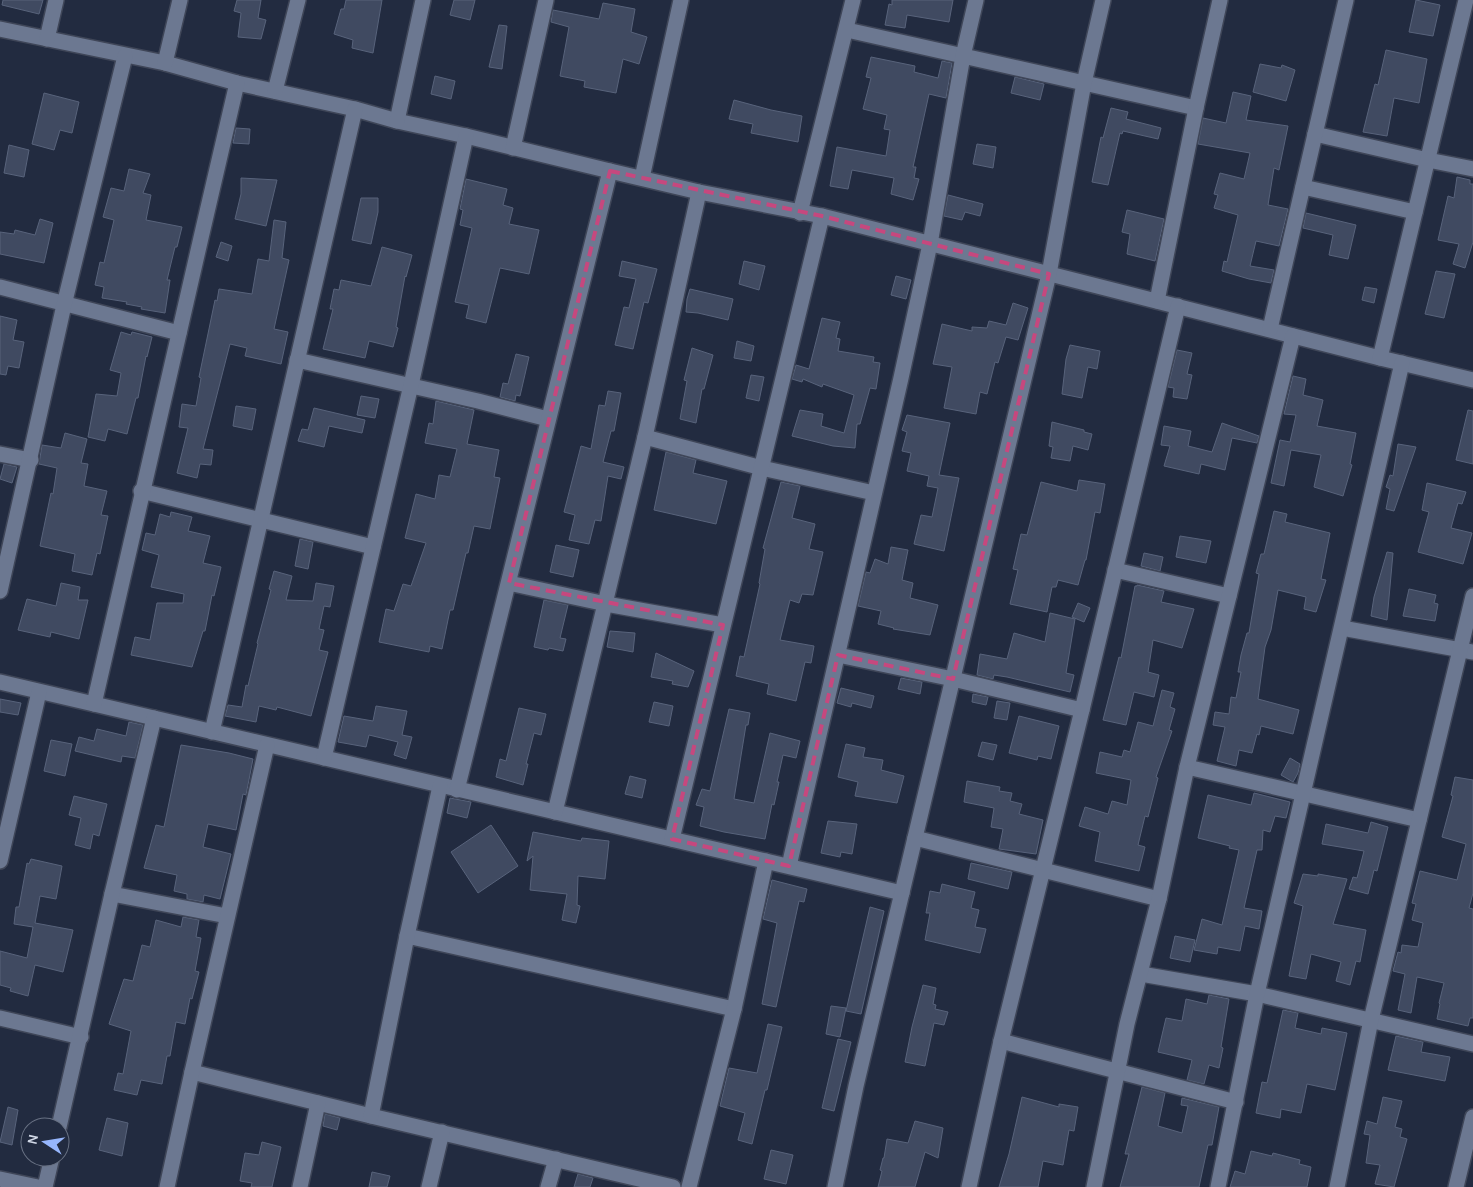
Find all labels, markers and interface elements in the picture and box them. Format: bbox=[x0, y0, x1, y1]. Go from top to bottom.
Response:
north arrow bbox=[20, 1117, 70, 1167]
text: N bbox=[23, 1133, 42, 1146]

